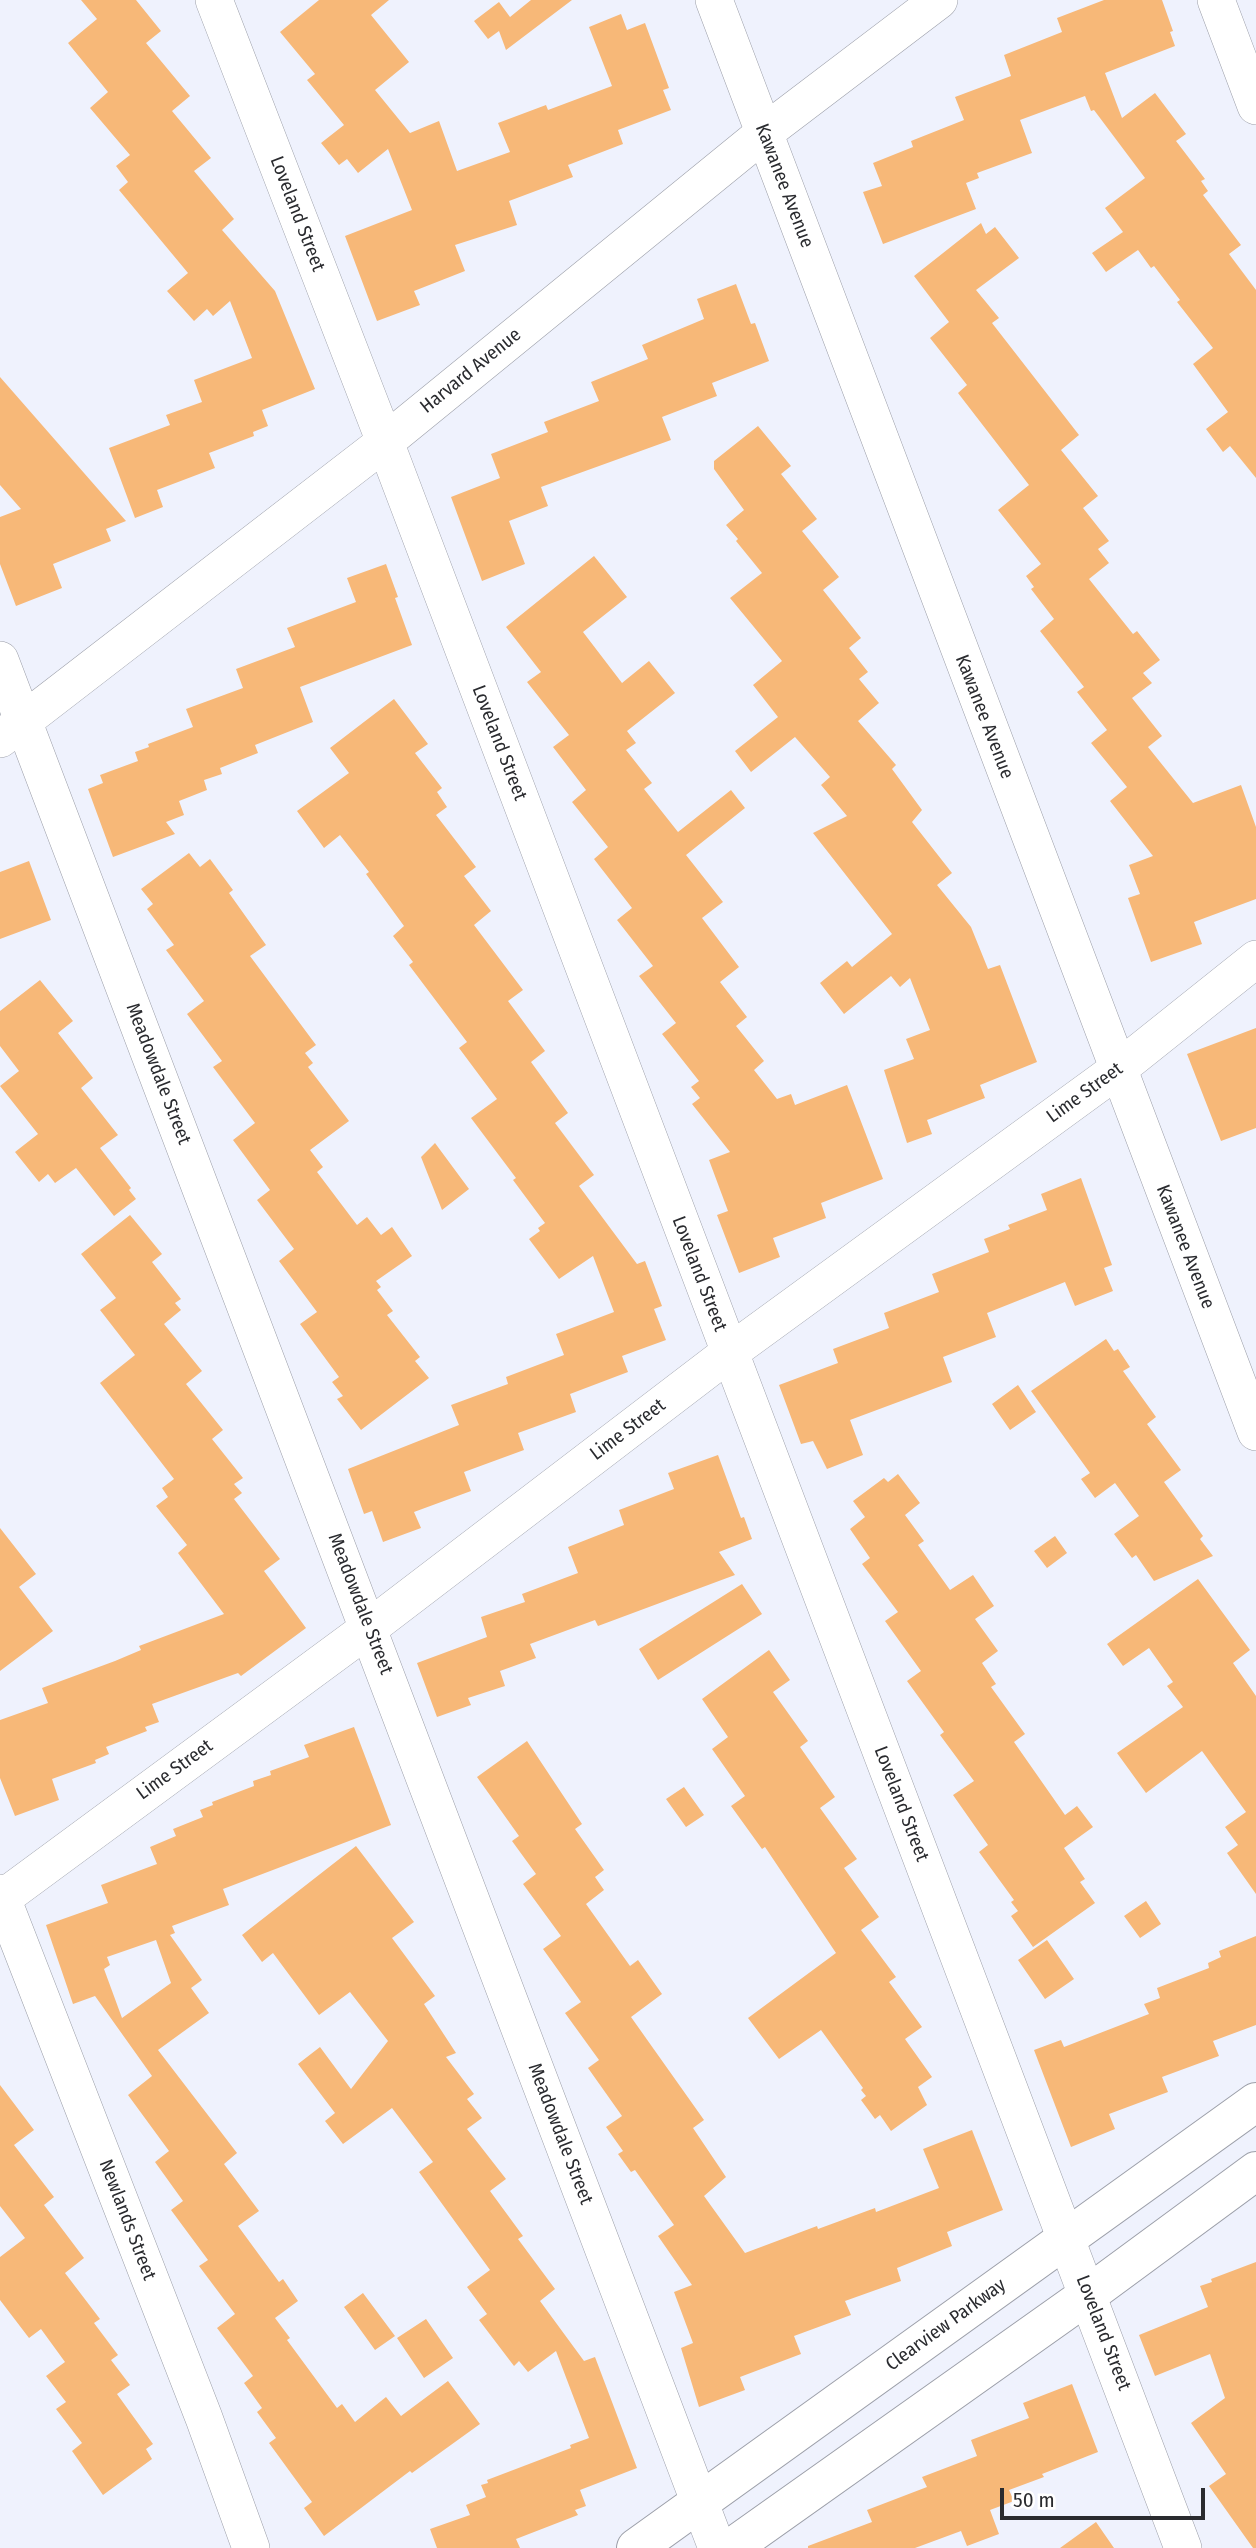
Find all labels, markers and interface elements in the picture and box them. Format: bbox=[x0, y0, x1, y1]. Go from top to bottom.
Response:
street label: Kawanee Avenue bbox=[750, 121, 818, 251]
street label: Loveland Street bbox=[265, 153, 329, 275]
street label: Harvard Avenue bbox=[416, 324, 526, 418]
street label: Kawanee Avenue bbox=[950, 652, 1018, 782]
street label: Loveland Street bbox=[467, 682, 531, 804]
street label: Meadowdale Street bbox=[121, 1000, 195, 1148]
street label: Lime Street bbox=[1043, 1058, 1127, 1128]
street label: Kawanee Avenue bbox=[1151, 1182, 1219, 1312]
street label: Loveland Street bbox=[667, 1213, 731, 1335]
street label: Lime Street bbox=[586, 1394, 670, 1466]
street label: Meadowdale Street bbox=[323, 1530, 397, 1678]
street label: Lime Street bbox=[133, 1735, 217, 1805]
street label: Loveland Street bbox=[869, 1743, 933, 1865]
street label: Meadowdale Street bbox=[523, 2060, 597, 2208]
street label: Newlands Street bbox=[94, 2157, 160, 2283]
street label: Loveland Street bbox=[1071, 2272, 1135, 2394]
street label: Clearview Parkway bbox=[882, 2274, 1010, 2376]
scale bar bbox=[1004, 2474, 1209, 2518]
text: 50 m bbox=[1013, 2487, 1055, 2513]

